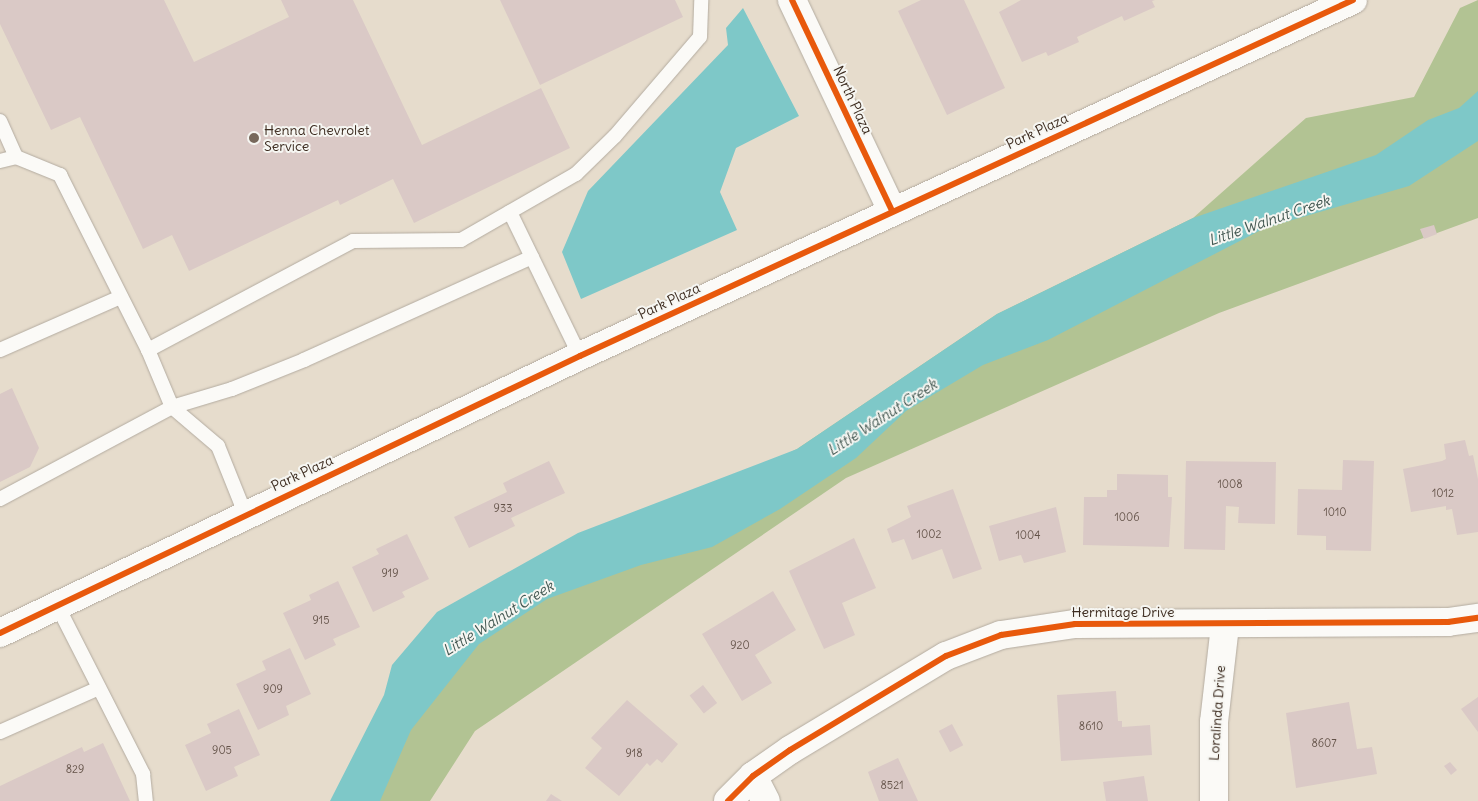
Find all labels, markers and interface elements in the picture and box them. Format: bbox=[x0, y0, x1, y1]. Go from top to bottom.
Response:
street label: North Plaza bbox=[830, 63, 876, 137]
street label: Park Plaza bbox=[1003, 109, 1071, 153]
place label: Henna Chevrolet Service bbox=[264, 122, 370, 154]
marker: Henna Chevrolet Service bbox=[248, 132, 260, 144]
water label: Little Walnut Creek bbox=[1206, 191, 1332, 249]
street label: Park Plaza bbox=[635, 279, 703, 323]
water label: Little Walnut Creek bbox=[824, 375, 940, 459]
street label: Park Plaza bbox=[268, 451, 336, 495]
house number: 1008 bbox=[1217, 477, 1243, 491]
house number: 1012 bbox=[1432, 486, 1454, 500]
house number: 933 bbox=[494, 501, 512, 515]
house number: 1010 bbox=[1323, 505, 1347, 519]
house number: 1006 bbox=[1114, 510, 1140, 524]
house number: 1002 bbox=[917, 527, 941, 541]
house number: 1004 bbox=[1015, 528, 1041, 542]
house number: 919 bbox=[381, 566, 399, 580]
water label: Little Walnut Creek bbox=[439, 577, 557, 659]
street label: Hermitage Drive bbox=[1071, 604, 1175, 620]
house number: 915 bbox=[312, 613, 330, 627]
house number: 920 bbox=[730, 638, 750, 652]
street label: Loralinda Drive bbox=[1205, 665, 1229, 761]
house number: 909 bbox=[263, 682, 283, 696]
house number: 8610 bbox=[1079, 719, 1103, 733]
house number: 8607 bbox=[1311, 736, 1337, 750]
house number: 905 bbox=[212, 743, 232, 757]
house number: 918 bbox=[625, 746, 643, 760]
house number: 829 bbox=[66, 762, 84, 776]
house number: 8521 bbox=[880, 778, 904, 792]

